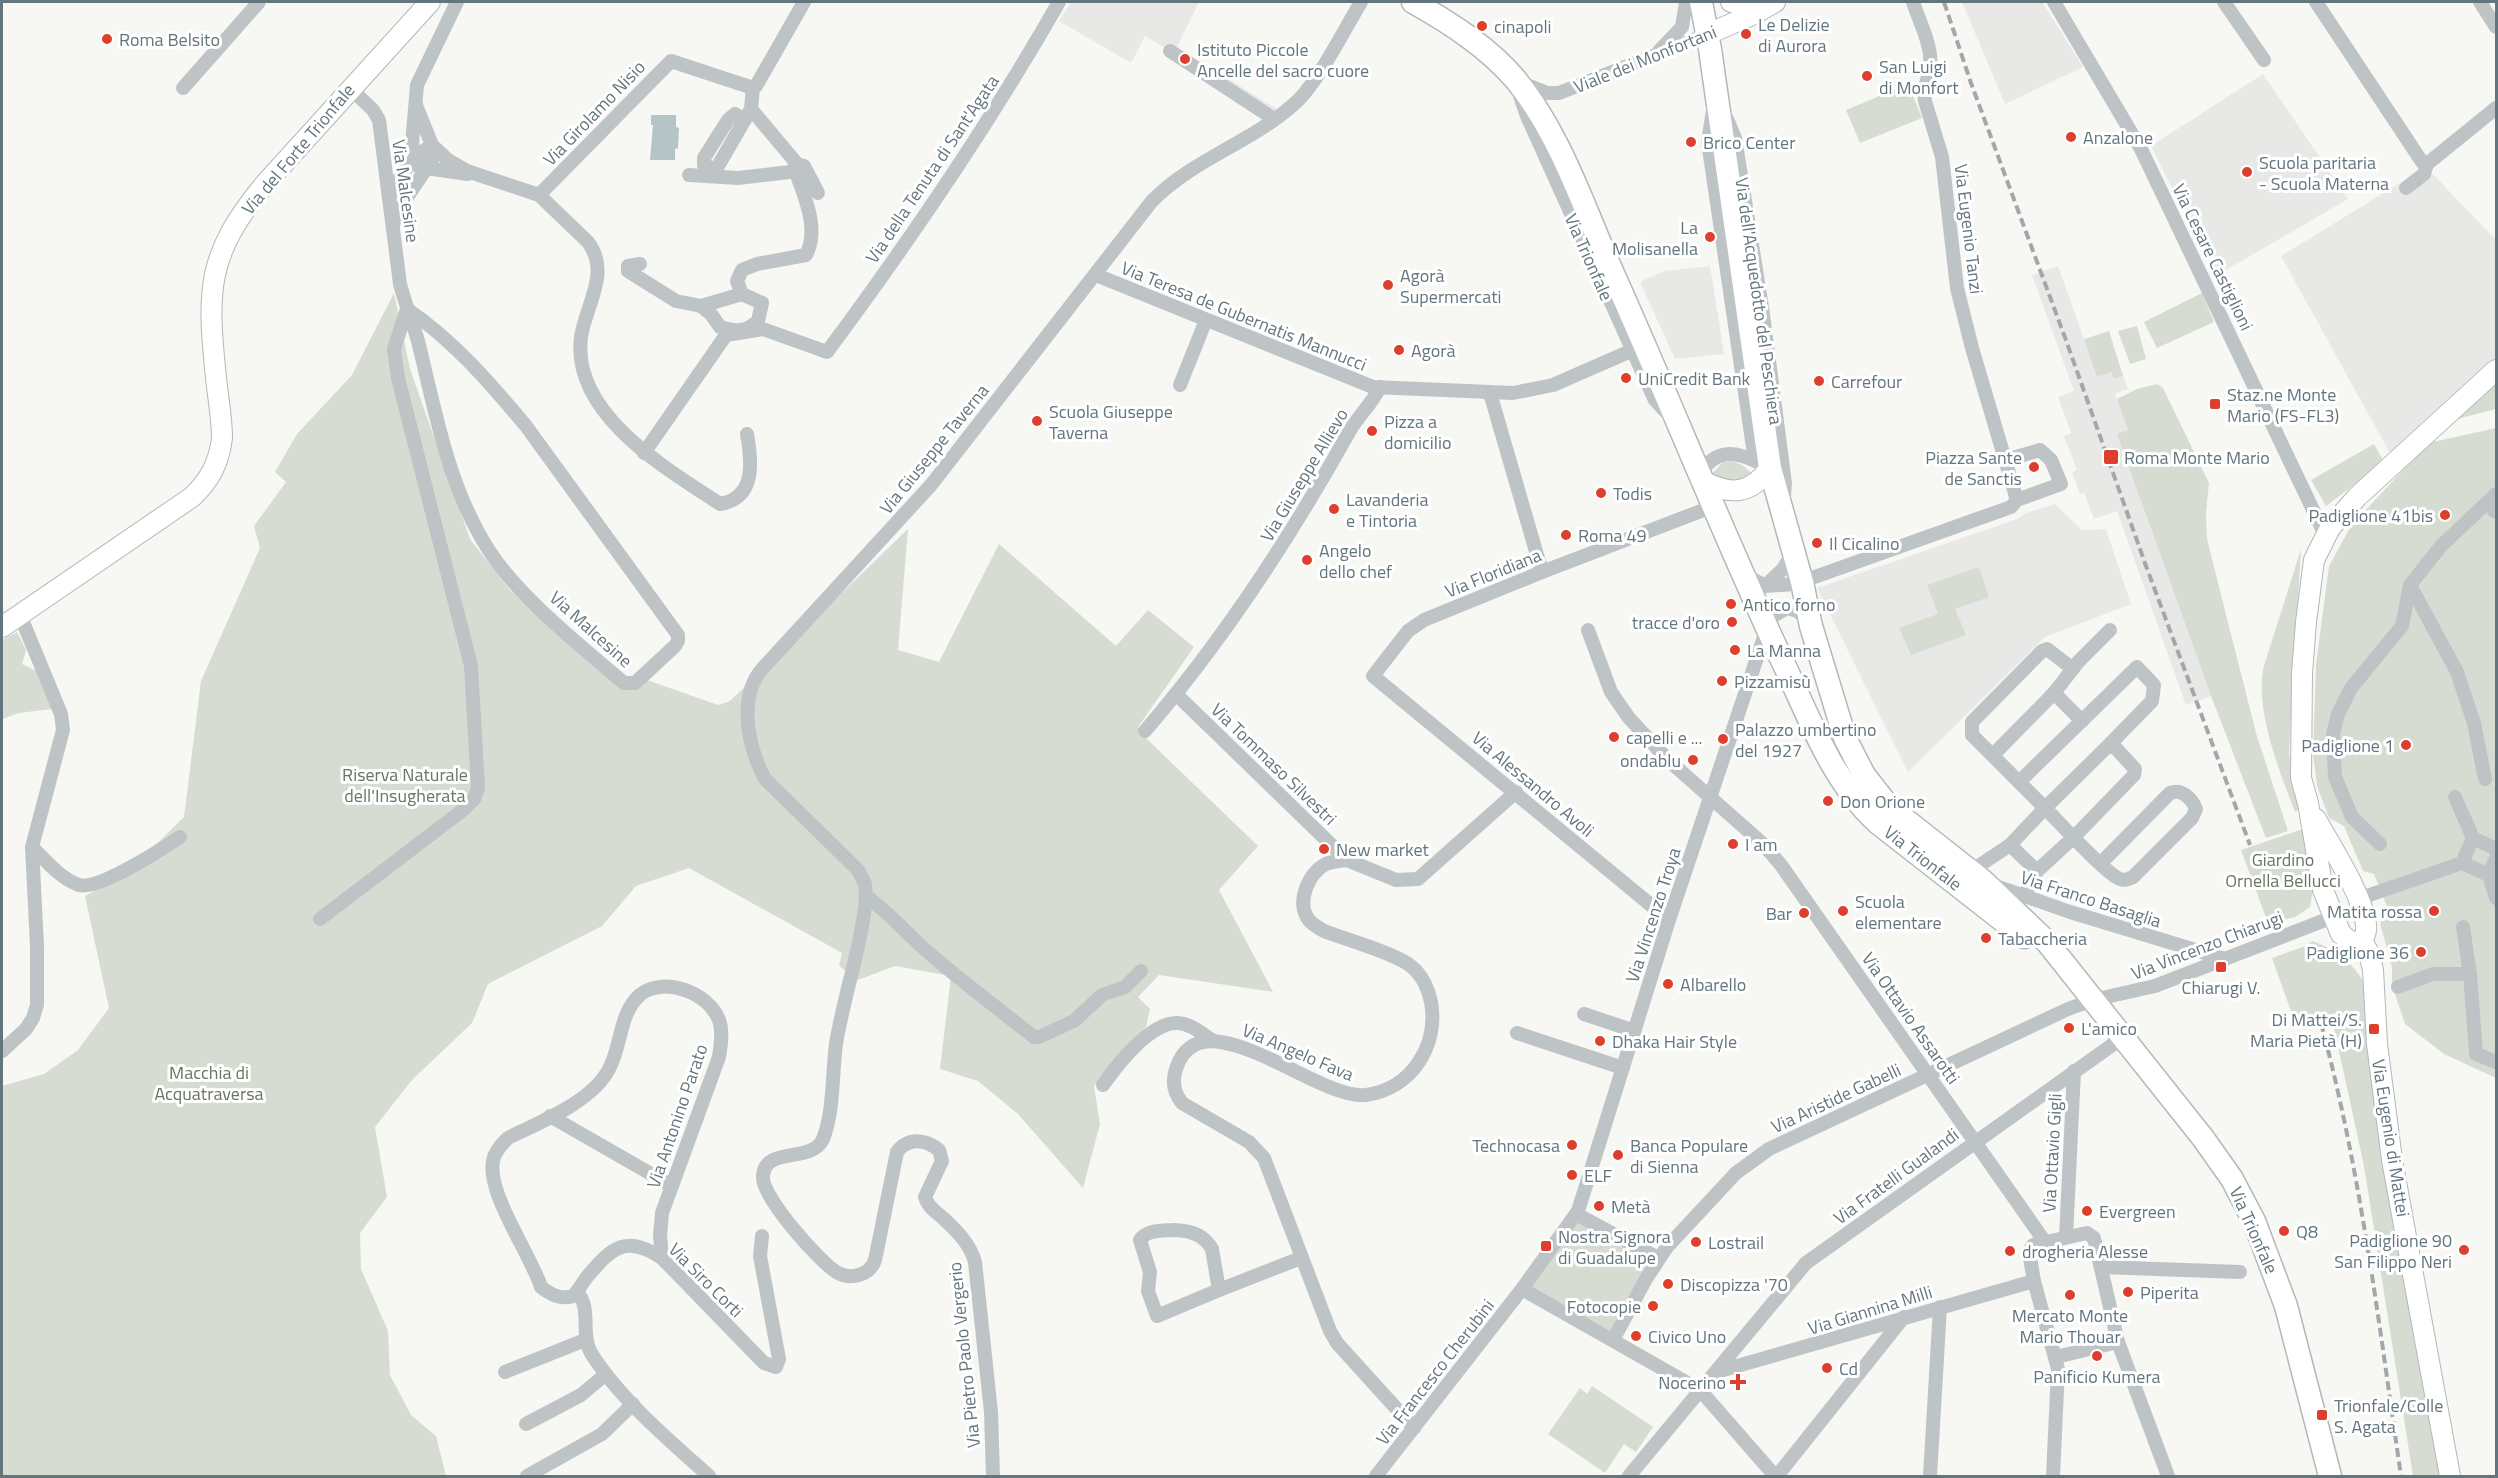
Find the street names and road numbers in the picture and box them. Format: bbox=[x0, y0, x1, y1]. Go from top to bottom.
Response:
street label: Viale dei Monfortani bbox=[1570, 18, 1720, 100]
street label: Via Girolamo Nisio bbox=[536, 54, 652, 172]
street label: Via della Tenuta di Sant'Agata bbox=[859, 69, 1005, 269]
street label: Via del Forte Trionfale bbox=[235, 78, 361, 220]
street label: Via Malcesine bbox=[385, 138, 427, 244]
street label: Via Eugenio Tanzi bbox=[1948, 162, 1990, 296]
street label: Via dell'Acquedotto del Peschiera bbox=[1728, 176, 1790, 426]
street label: Via Cesare Castiglioni bbox=[2166, 179, 2260, 335]
street label: Via Trionfale bbox=[1558, 209, 1620, 305]
street label: Via Teresa de Gubernatis Mannucci bbox=[1117, 254, 1371, 378]
street label: Via Giuseppe Taverna bbox=[873, 378, 995, 520]
street label: Via Giuseppe Allievo bbox=[1253, 403, 1355, 547]
street label: Via Floridiana bbox=[1441, 541, 1545, 605]
street label: Via Malcesine bbox=[543, 584, 639, 674]
street label: Via Tommaso Silvestri bbox=[1205, 697, 1343, 831]
street label: Via Alessandro Avoli bbox=[1466, 725, 1600, 843]
street label: Via Trionfale bbox=[1878, 819, 1968, 897]
street label: Via Vincenzo Troya bbox=[1618, 844, 1688, 986]
street label: Via Franco Basaglia bbox=[2017, 864, 2165, 934]
street label: Via Vincenzo Chiarugi bbox=[2127, 904, 2287, 986]
street label: Via Ottavio Assarotti bbox=[1855, 947, 1967, 1089]
street label: Via Angelo Fava bbox=[1238, 1016, 1358, 1088]
street label: Via Antonino Parato bbox=[640, 1040, 714, 1192]
street label: Via Aristide Gabelli bbox=[1767, 1056, 1905, 1140]
street label: Via Eugenio di Mattei bbox=[2365, 1057, 2417, 1219]
street label: Via Ottavio Gigli bbox=[2035, 1093, 2069, 1213]
street label: Via Fratelli Gualandi bbox=[1828, 1121, 1964, 1231]
street label: Via Trionfale bbox=[2223, 1182, 2285, 1278]
street label: Via Siro Corti bbox=[662, 1236, 750, 1324]
street label: Via Pietro Paolo Vergerio bbox=[941, 1261, 987, 1449]
street label: Via Giannina Milli bbox=[1805, 1278, 1935, 1342]
street label: Via Francesco Cherubini bbox=[1369, 1293, 1501, 1451]

